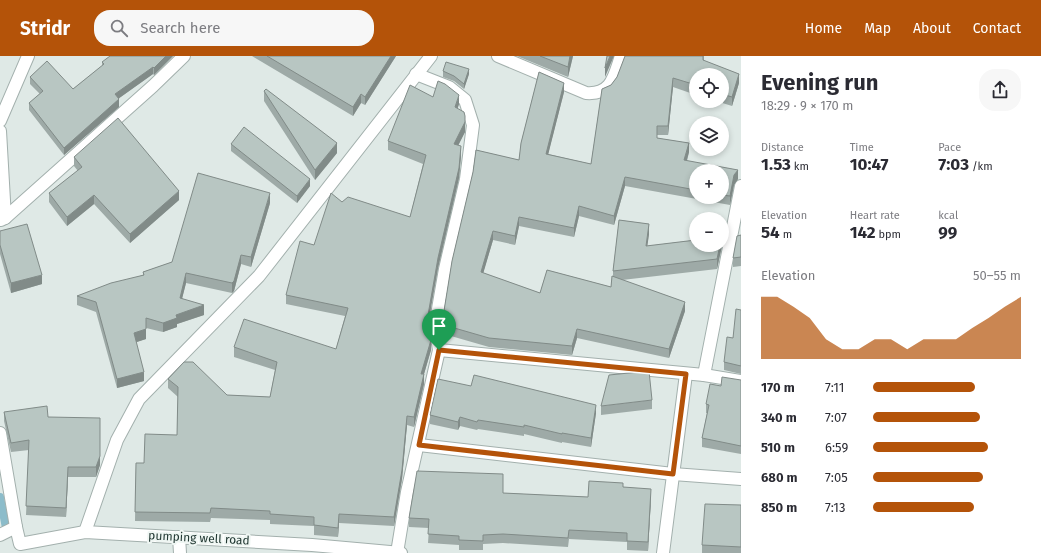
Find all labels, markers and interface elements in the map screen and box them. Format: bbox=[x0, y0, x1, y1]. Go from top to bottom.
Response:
search box bbox=[94, 10, 374, 46]
text: Stridr bbox=[20, 17, 70, 40]
icon: search bbox=[108, 17, 130, 39]
text: Search here bbox=[140, 19, 220, 37]
text: Home bbox=[805, 20, 842, 37]
text: Map bbox=[864, 20, 891, 37]
text: About bbox=[913, 20, 951, 37]
text: Contact bbox=[973, 20, 1021, 37]
map controls bbox=[689, 68, 729, 252]
button: locate bbox=[689, 68, 729, 108]
text: Evening run bbox=[761, 69, 878, 96]
button: share bbox=[979, 69, 1021, 111]
text: 18:29 · 9 × 170 m bbox=[761, 98, 853, 113]
button: layers bbox=[689, 116, 729, 156]
text: Distance bbox=[761, 141, 804, 154]
text: Time bbox=[850, 141, 874, 154]
text: Pace bbox=[938, 141, 961, 154]
text: 1.53 bbox=[761, 154, 791, 175]
text: 10:47 bbox=[850, 154, 889, 175]
text: 7:03 bbox=[938, 154, 969, 175]
text: km bbox=[791, 160, 809, 173]
text: /km bbox=[969, 160, 993, 173]
button: + bbox=[689, 164, 729, 204]
text: Elevation bbox=[761, 209, 807, 222]
text: Heart rate bbox=[850, 209, 900, 222]
text: kcal bbox=[938, 209, 958, 222]
button: − bbox=[689, 212, 729, 252]
text: 54 bbox=[761, 222, 780, 243]
text: 142 bbox=[850, 222, 876, 243]
text: 99 bbox=[938, 222, 957, 243]
text: m bbox=[780, 228, 792, 241]
text: bpm bbox=[876, 228, 901, 241]
text: Elevation bbox=[761, 268, 815, 283]
text: 50–55 m bbox=[973, 268, 1021, 283]
pin bbox=[422, 309, 456, 350]
icon: arrive bbox=[428, 315, 450, 337]
text: 170 m bbox=[761, 380, 795, 395]
text: 7:11 bbox=[825, 380, 844, 395]
text: 340 m bbox=[761, 410, 797, 425]
text: 7:07 bbox=[825, 410, 847, 425]
text: 510 m bbox=[761, 440, 795, 455]
text: 6:59 bbox=[825, 440, 848, 455]
text: 680 m bbox=[761, 470, 798, 485]
text: 7:05 bbox=[825, 470, 848, 485]
text: 850 m bbox=[761, 500, 797, 515]
text: 7:13 bbox=[825, 500, 846, 515]
street label: pumping well road bbox=[148, 528, 250, 548]

